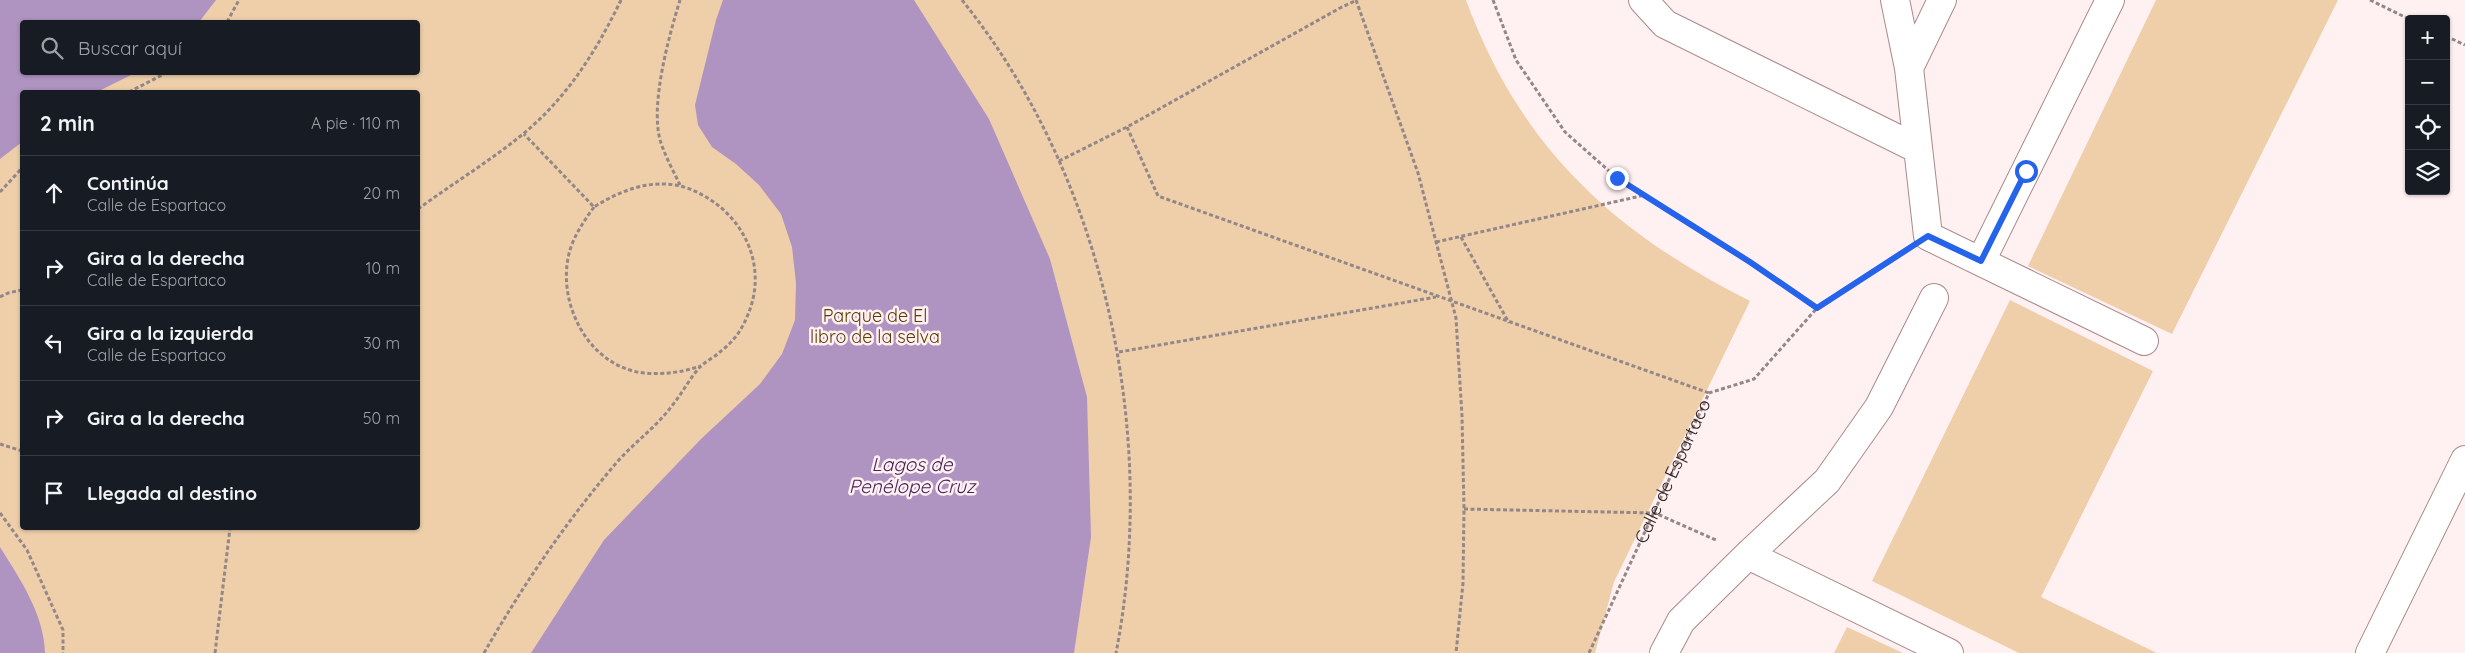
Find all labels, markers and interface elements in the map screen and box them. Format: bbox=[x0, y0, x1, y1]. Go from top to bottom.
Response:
map controls bbox=[2405, 15, 2450, 195]
button: + bbox=[2405, 15, 2450, 60]
search box bbox=[20, 20, 420, 75]
icon: search bbox=[38, 34, 66, 62]
text: Buscar aquí bbox=[78, 36, 182, 60]
button: − bbox=[2405, 60, 2450, 105]
button: locate bbox=[2405, 105, 2450, 150]
text: 2 min bbox=[40, 110, 95, 136]
text: A pie · 110 m bbox=[311, 113, 400, 133]
button: layers bbox=[2405, 150, 2450, 195]
route start bbox=[2015, 160, 2038, 183]
route end bbox=[1606, 167, 1629, 190]
text: Continúa bbox=[87, 171, 169, 195]
icon: ahead bbox=[40, 179, 68, 207]
text: 20 m bbox=[363, 183, 400, 203]
text: Calle de Espartaco bbox=[87, 195, 226, 215]
text: Gira a la derecha bbox=[87, 246, 245, 270]
icon: right bbox=[40, 254, 68, 282]
text: 10 m bbox=[366, 258, 400, 278]
text: Calle de Espartaco bbox=[87, 270, 226, 290]
park label: Parque de El libro de la selva bbox=[810, 304, 940, 348]
text: Gira a la izquierda bbox=[87, 321, 254, 345]
icon: left bbox=[40, 329, 68, 357]
text: 30 m bbox=[363, 333, 400, 353]
text: Calle de Espartaco bbox=[87, 345, 226, 365]
street label: Calle de Espartaco bbox=[1629, 395, 1716, 547]
icon: right bbox=[40, 404, 68, 432]
text: Gira a la derecha bbox=[87, 406, 245, 430]
text: 50 m bbox=[363, 408, 400, 428]
water label: Lagos de Penélope Cruz bbox=[849, 452, 977, 498]
icon: arrive bbox=[40, 479, 68, 507]
text: Llegada al destino bbox=[87, 481, 257, 505]

